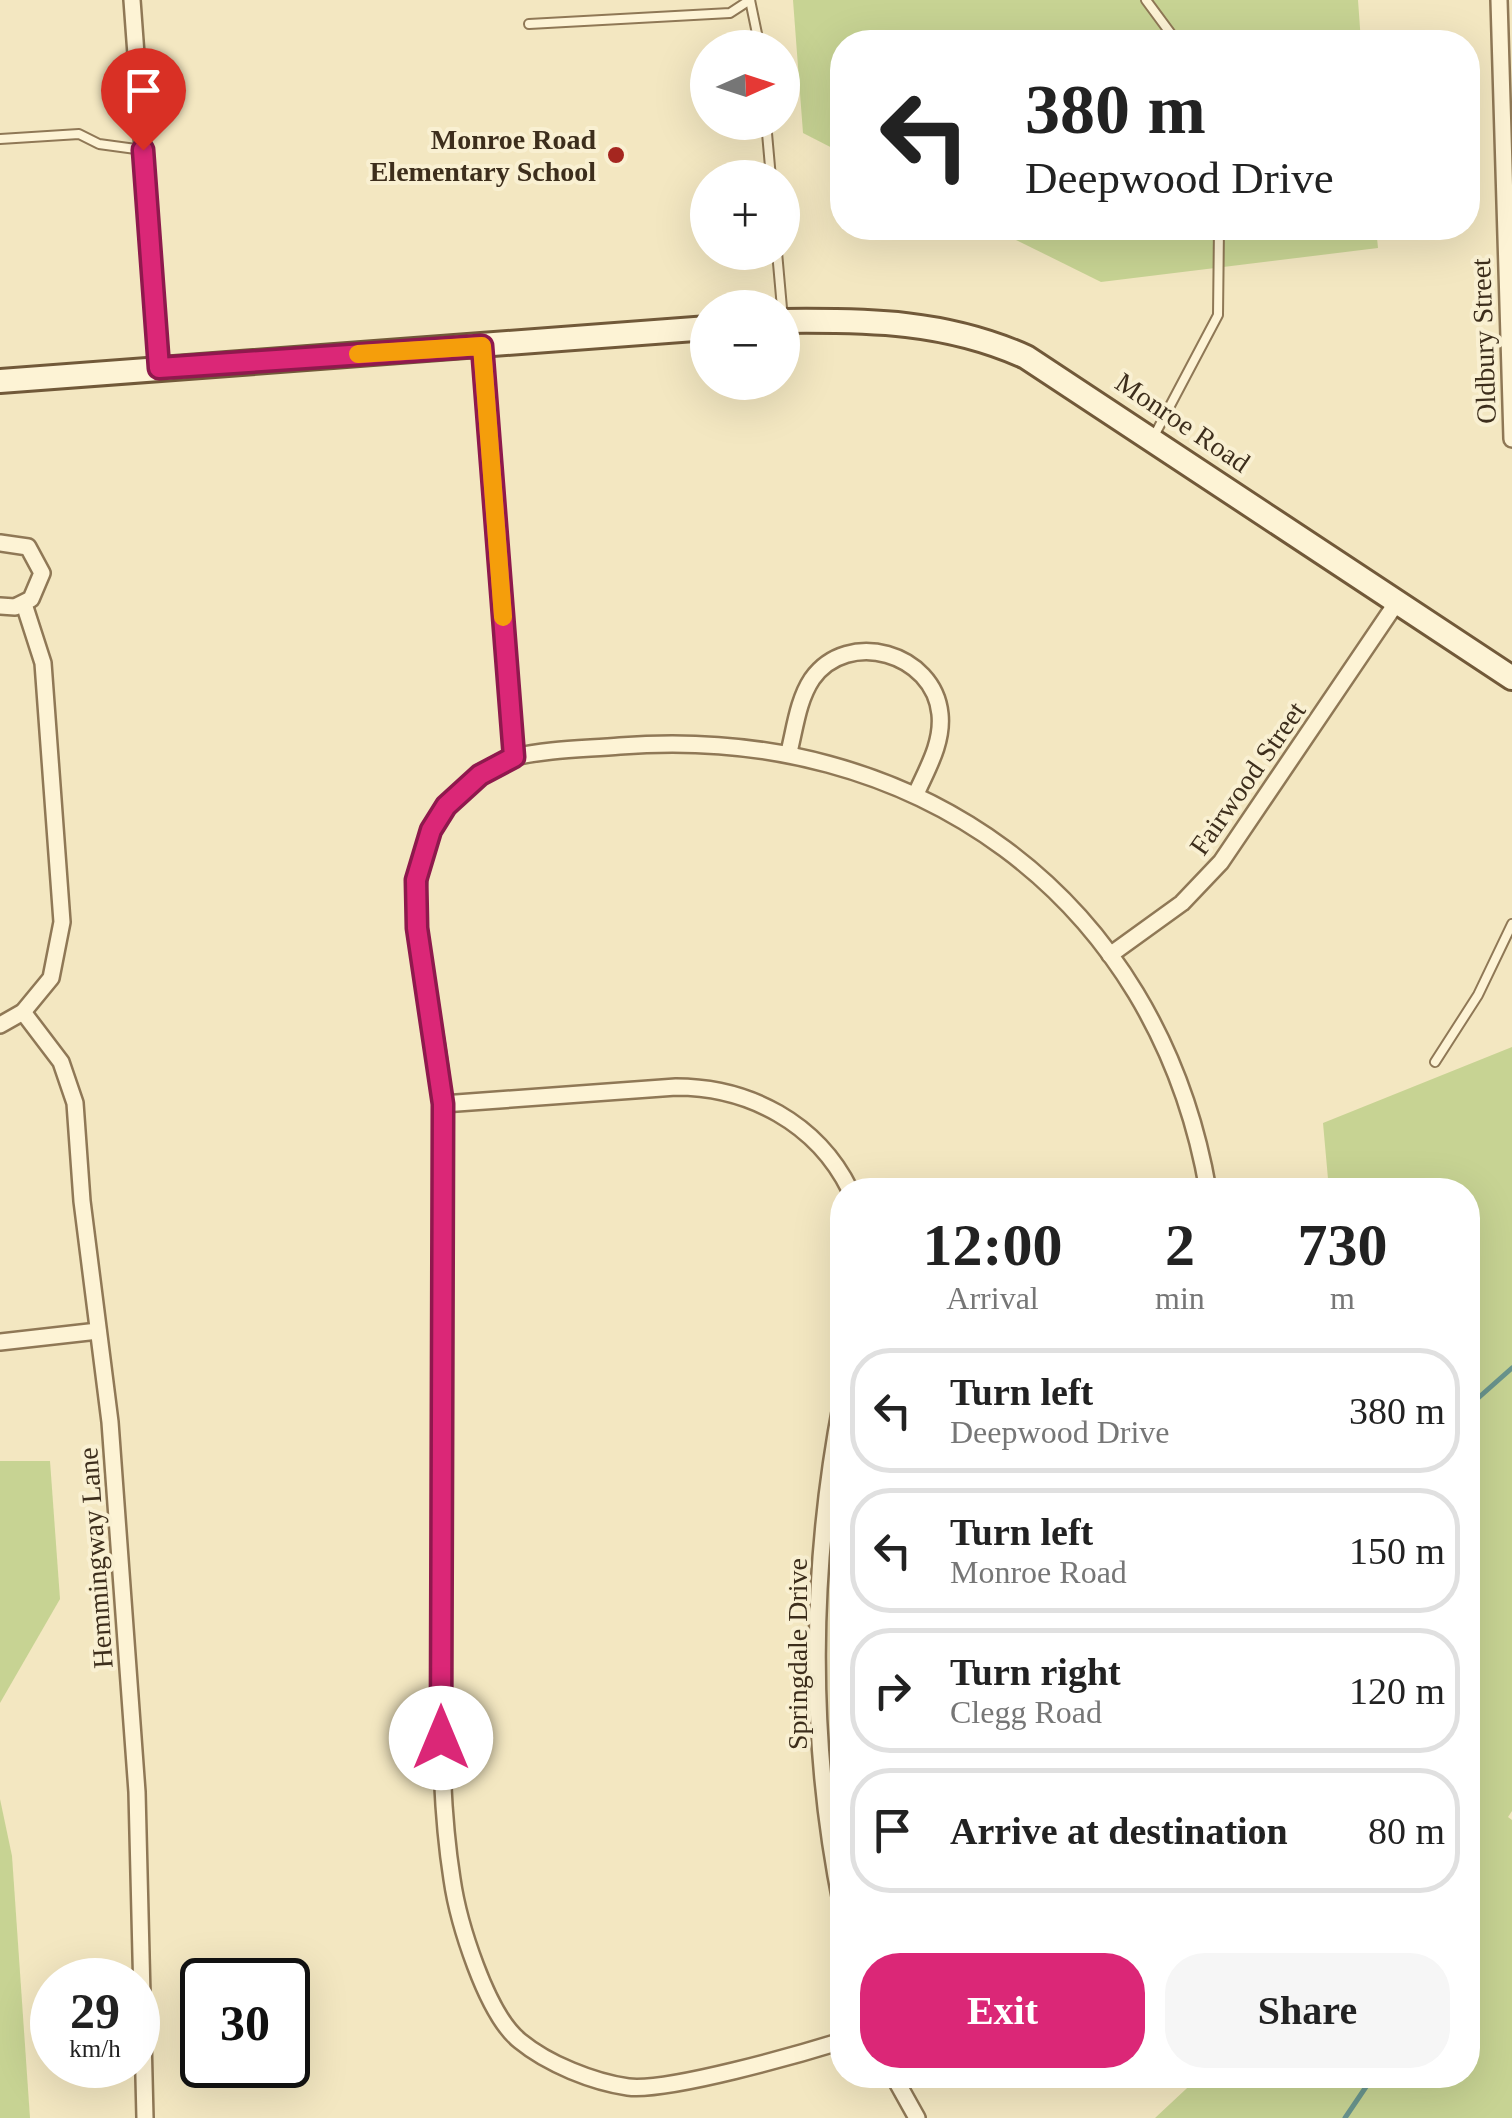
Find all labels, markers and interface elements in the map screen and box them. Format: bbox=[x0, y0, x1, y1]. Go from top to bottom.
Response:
north arrow bbox=[690, 30, 800, 140]
map controls bbox=[690, 30, 800, 400]
pin bbox=[101, 48, 186, 151]
icon: arrive bbox=[116, 63, 171, 118]
icon: left bbox=[860, 70, 990, 200]
text: 380 m bbox=[1025, 71, 1206, 148]
place label: Monroe Road Elementary School bbox=[370, 124, 596, 187]
marker: Monroe Road Elementary School bbox=[605, 144, 627, 166]
text: Deepwood Drive bbox=[1025, 153, 1334, 203]
button: + bbox=[690, 160, 800, 270]
street label: Oldbury Street bbox=[1465, 257, 1502, 424]
button: − bbox=[690, 290, 800, 400]
street label: Monroe Road bbox=[1110, 366, 1256, 479]
street label: Fairwood Street bbox=[1183, 696, 1312, 861]
text: 12:00 bbox=[923, 1212, 1063, 1278]
text: 2 bbox=[1165, 1212, 1195, 1278]
text: 730 bbox=[1297, 1212, 1387, 1278]
text: Arrival bbox=[946, 1280, 1039, 1316]
text: min bbox=[1155, 1280, 1205, 1316]
text: m bbox=[1330, 1280, 1355, 1316]
text: Turn left bbox=[950, 1371, 1093, 1413]
icon: left bbox=[865, 1383, 920, 1438]
text: 380 m bbox=[1349, 1390, 1445, 1432]
text: Deepwood Drive bbox=[950, 1414, 1169, 1450]
street label: Hemmingway Lane bbox=[72, 1446, 119, 1670]
text: Turn left bbox=[950, 1511, 1093, 1553]
icon: left bbox=[865, 1523, 920, 1578]
text: 150 m bbox=[1349, 1530, 1445, 1572]
text: Monroe Road bbox=[950, 1554, 1127, 1590]
street label: Springdale Drive bbox=[782, 1558, 813, 1750]
text: Turn right bbox=[950, 1651, 1121, 1693]
icon: right bbox=[865, 1663, 920, 1718]
text: 120 m bbox=[1349, 1670, 1445, 1712]
position arrow bbox=[389, 1686, 493, 1790]
text: Clegg Road bbox=[950, 1694, 1102, 1730]
icon: arrive bbox=[865, 1803, 920, 1858]
text: Arrive at destination bbox=[950, 1810, 1288, 1852]
text: 80 m bbox=[1368, 1810, 1445, 1852]
button: Exit bbox=[860, 1953, 1145, 2068]
button: Share bbox=[1165, 1953, 1450, 2068]
speed limit sign: 30 bbox=[180, 1958, 310, 2088]
text: 29 bbox=[70, 1983, 120, 2039]
text: km/h bbox=[69, 2035, 121, 2062]

